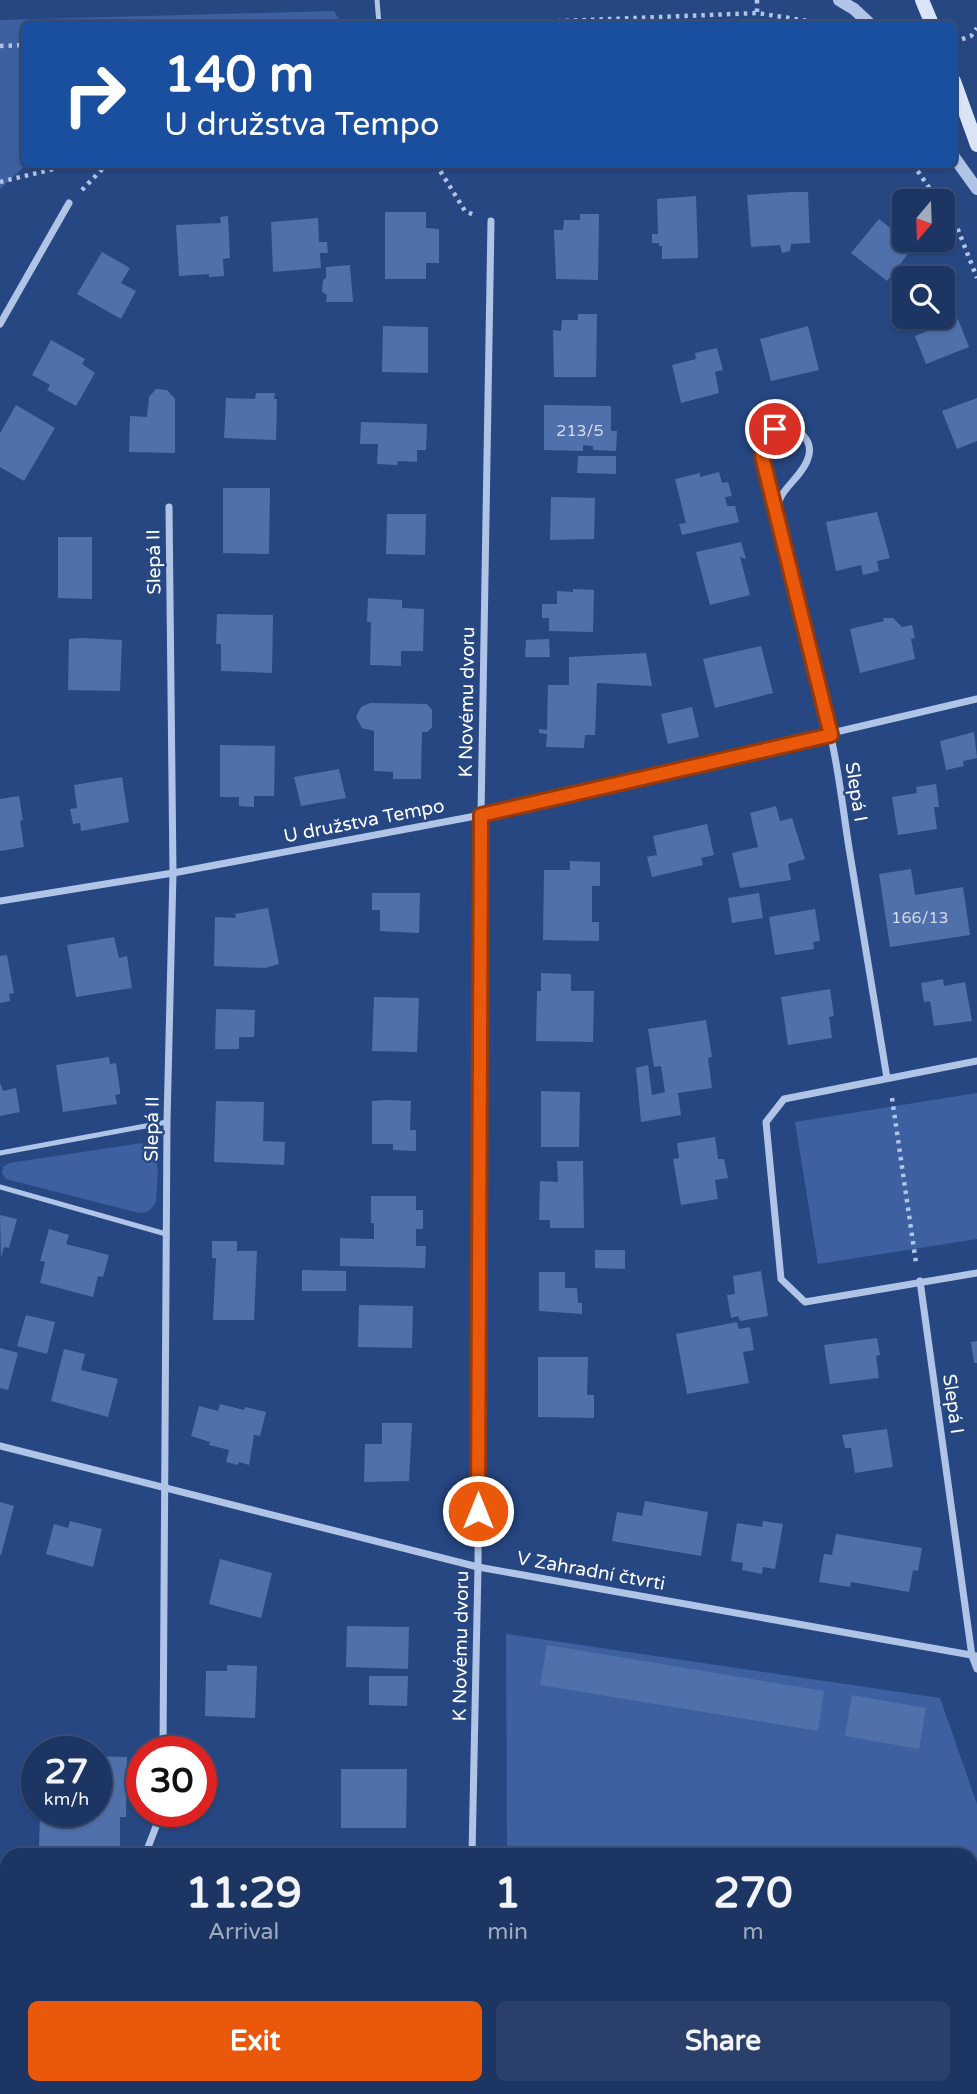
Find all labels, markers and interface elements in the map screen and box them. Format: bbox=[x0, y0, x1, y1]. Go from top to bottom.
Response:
text: 140 m bbox=[164, 46, 314, 105]
icon: right bbox=[49, 49, 140, 140]
text: U družstva Tempo bbox=[164, 106, 439, 144]
north arrow bbox=[892, 189, 956, 252]
map controls bbox=[892, 189, 955, 329]
button: search bbox=[892, 266, 955, 329]
pin bbox=[745, 399, 805, 459]
icon: arrive bbox=[756, 410, 794, 448]
house number: 213/5 bbox=[556, 421, 604, 441]
street label: Slepá II bbox=[142, 529, 166, 595]
street label: K Novému dvoru bbox=[455, 626, 479, 778]
street label: Slepá I bbox=[840, 761, 872, 823]
street label: U družstva Tempo bbox=[282, 795, 446, 847]
house number: 166/13 bbox=[891, 908, 949, 928]
street label: Slepá II bbox=[140, 1096, 164, 1162]
street label: Slepá I bbox=[938, 1373, 968, 1435]
position arrow bbox=[441, 1474, 515, 1548]
street label: V Zahradní čtvrti bbox=[515, 1547, 667, 1595]
street label: K Novému dvoru bbox=[449, 1570, 473, 1722]
speed limit sign: 30 bbox=[126, 1736, 217, 1827]
text: 27 bbox=[45, 1751, 88, 1793]
text: km/h bbox=[44, 1788, 89, 1810]
text: 11:29 bbox=[185, 1868, 302, 1919]
text: 1 bbox=[494, 1868, 521, 1919]
text: 270 bbox=[713, 1868, 793, 1919]
text: Arrival bbox=[208, 1918, 279, 1946]
text: min bbox=[487, 1918, 528, 1946]
text: m bbox=[742, 1918, 764, 1946]
button: Exit bbox=[28, 2001, 482, 2081]
button: Share bbox=[496, 2001, 950, 2081]

